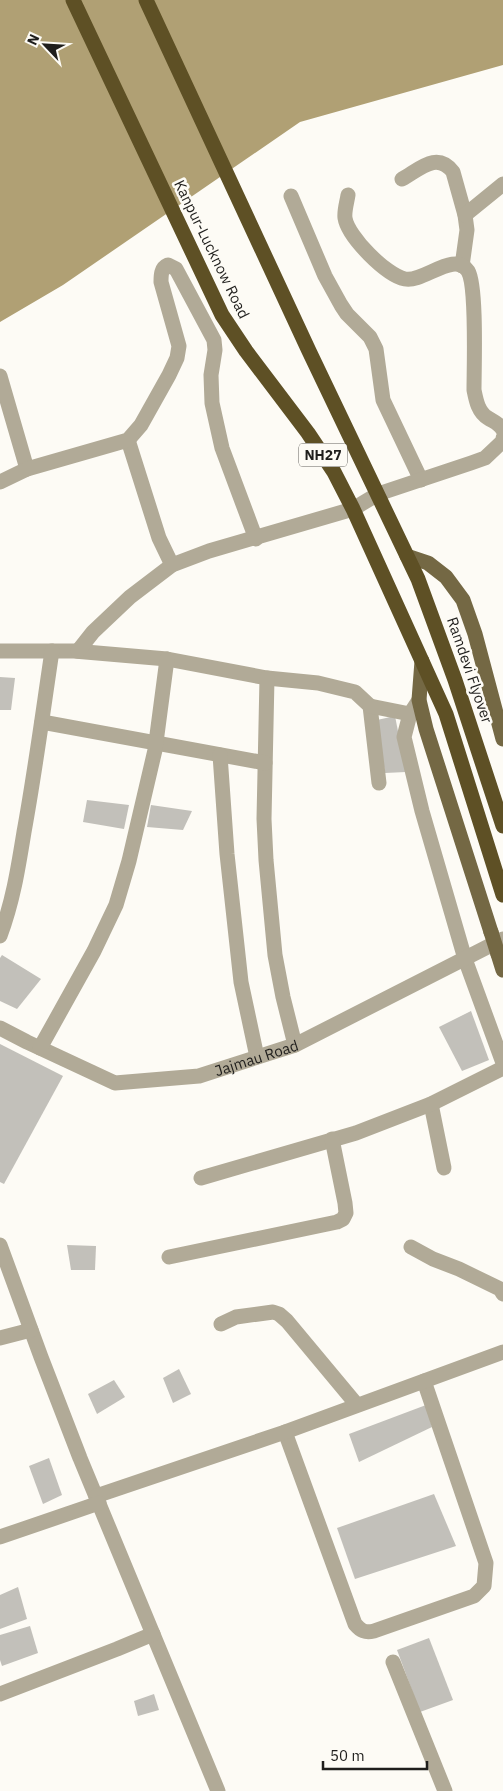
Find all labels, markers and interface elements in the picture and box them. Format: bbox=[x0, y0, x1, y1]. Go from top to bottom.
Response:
north arrow bbox=[20, 20, 70, 70]
text: N bbox=[23, 31, 44, 48]
street label: Kanpur-Lucknow Road bbox=[170, 177, 254, 321]
road number: NH27 bbox=[299, 444, 347, 466]
street label: Ramdevi Flyover bbox=[443, 614, 497, 726]
street label: Jajmau Road bbox=[212, 1035, 301, 1080]
scale bar bbox=[323, 1738, 427, 1770]
text: 50 m bbox=[330, 1746, 365, 1765]

